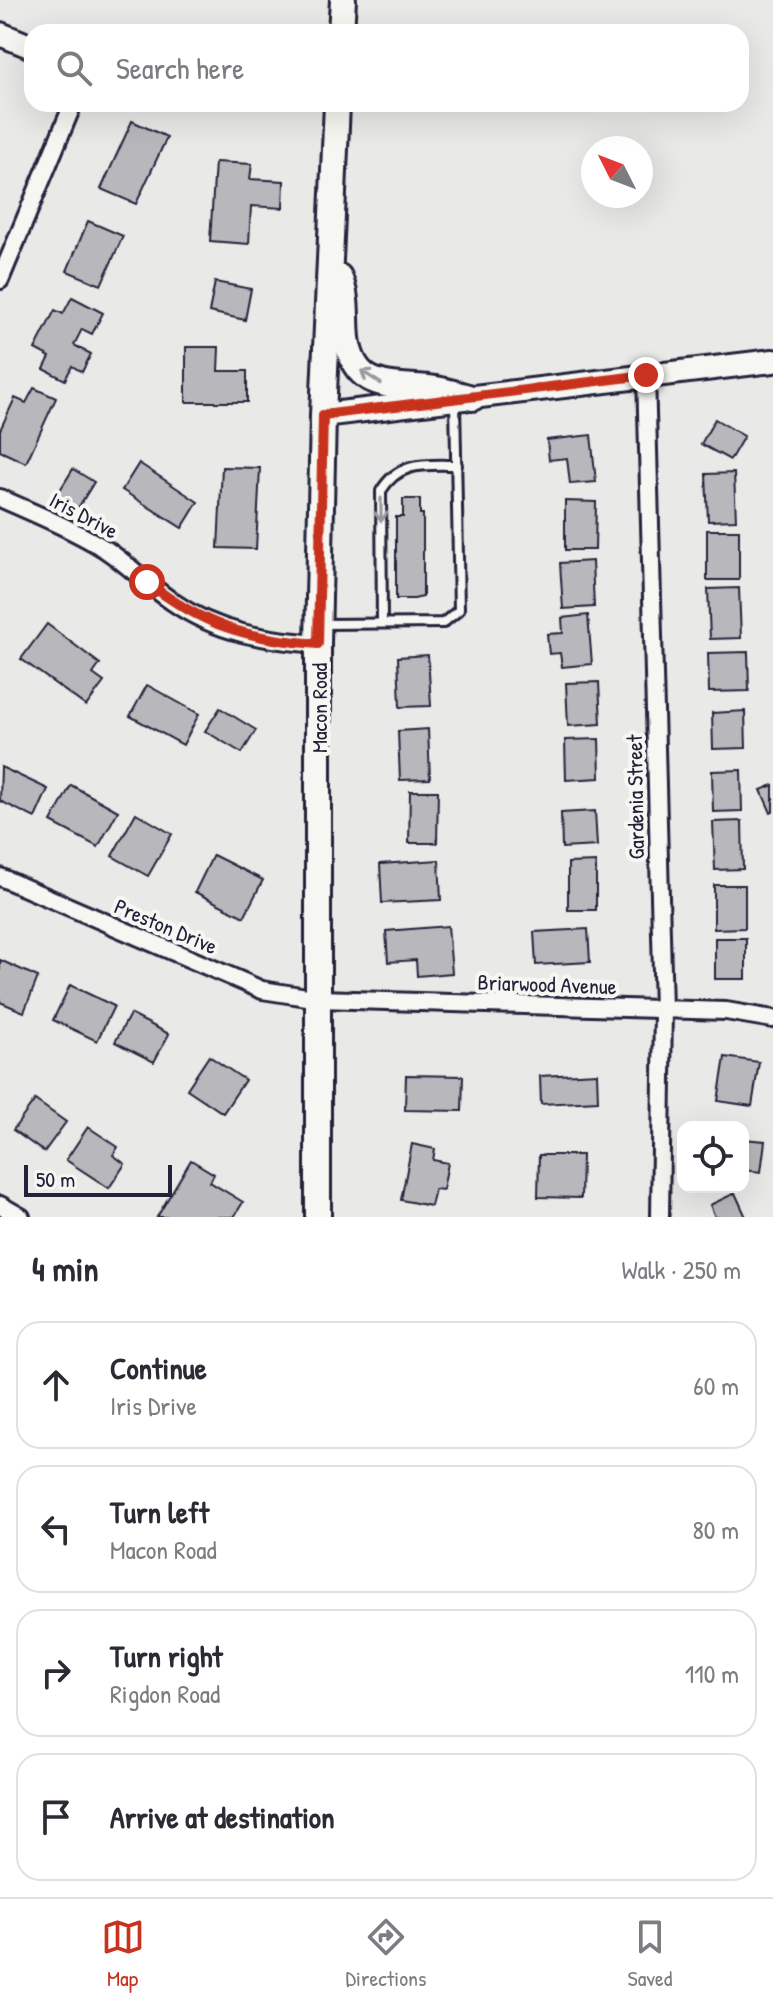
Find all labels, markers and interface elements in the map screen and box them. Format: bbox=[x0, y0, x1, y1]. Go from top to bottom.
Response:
search box bbox=[24, 24, 749, 112]
icon: search bbox=[52, 46, 96, 90]
text: Search here bbox=[116, 48, 244, 88]
north arrow bbox=[581, 136, 653, 208]
route end bbox=[628, 357, 664, 393]
one-way arrow bbox=[360, 368, 382, 385]
street label: Iris Drive bbox=[45, 484, 124, 546]
one-way arrow bbox=[373, 496, 389, 523]
route start bbox=[129, 564, 165, 600]
street label: Macon Road bbox=[304, 662, 334, 753]
street label: Gardenia Street bbox=[619, 734, 651, 860]
street label: Preston Drive bbox=[110, 891, 222, 961]
street label: Briarwood Avenue bbox=[477, 967, 617, 1001]
map controls bbox=[677, 1121, 749, 1193]
button: locate bbox=[677, 1121, 749, 1193]
scale bar bbox=[24, 1161, 172, 1197]
text: 50 m bbox=[36, 1164, 75, 1194]
text: 4 min bbox=[32, 1246, 99, 1292]
text: Walk · 250 m bbox=[621, 1252, 741, 1287]
text: Continue bbox=[110, 1348, 207, 1388]
icon: ahead bbox=[34, 1363, 78, 1407]
text: 60 m bbox=[693, 1368, 739, 1403]
text: Iris Drive bbox=[110, 1388, 197, 1423]
text: Turn left bbox=[110, 1492, 209, 1532]
icon: left bbox=[34, 1507, 78, 1551]
text: 80 m bbox=[692, 1512, 739, 1547]
text: Macon Road bbox=[110, 1532, 217, 1567]
text: Turn right bbox=[110, 1636, 223, 1676]
icon: right bbox=[34, 1651, 78, 1695]
text: 110 m bbox=[685, 1656, 739, 1691]
text: Rigdon Road bbox=[110, 1676, 220, 1711]
icon: arrive bbox=[34, 1795, 78, 1839]
text: Arrive at destination bbox=[110, 1797, 335, 1837]
tab: Map bbox=[101, 1915, 145, 1993]
tab: Directions bbox=[346, 1915, 427, 1993]
tab: Saved bbox=[628, 1915, 672, 1993]

